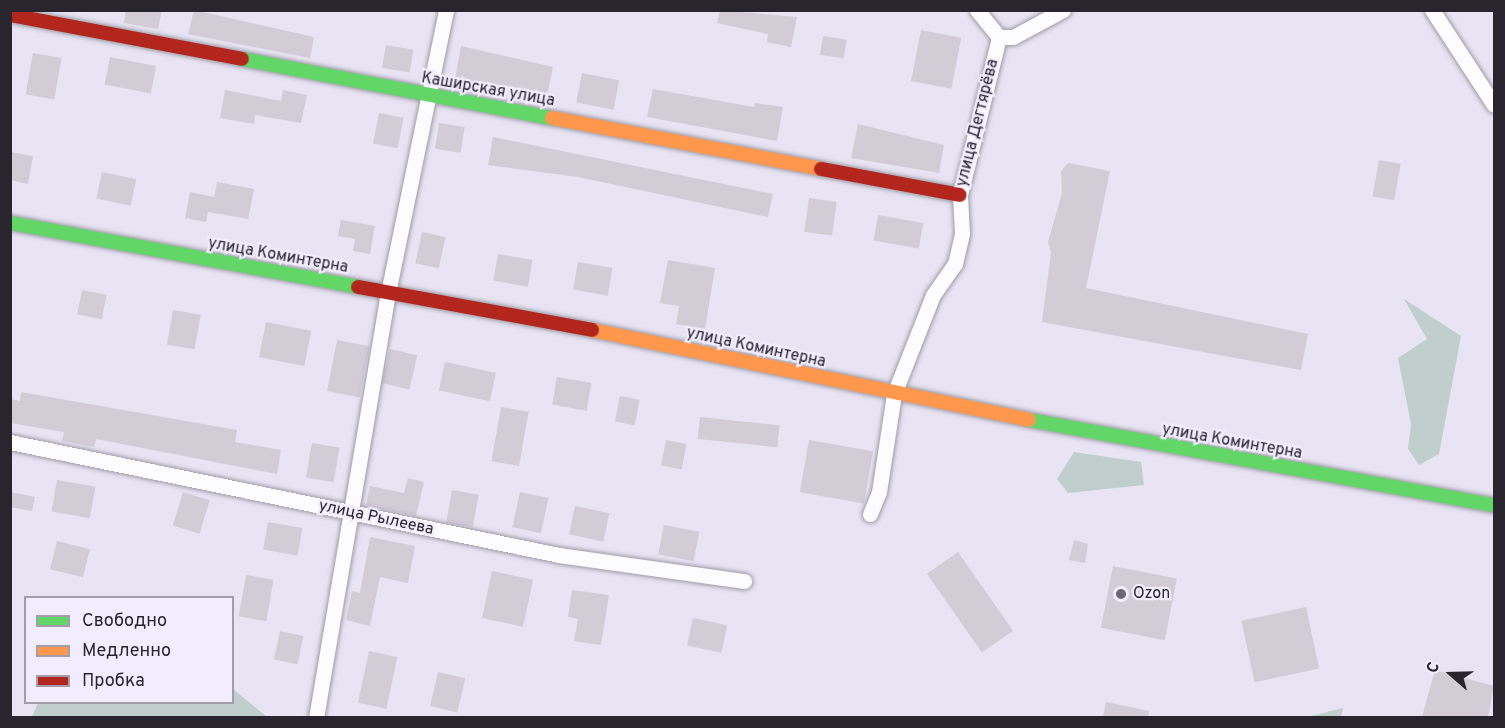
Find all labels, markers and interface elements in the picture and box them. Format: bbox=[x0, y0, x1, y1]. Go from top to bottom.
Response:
street label: улица Дегтярёва bbox=[953, 57, 1003, 189]
street label: Каширская улица bbox=[420, 69, 556, 111]
street label: улица Коминтерна bbox=[206, 234, 350, 278]
street label: улица Коминтерна bbox=[685, 324, 827, 372]
street label: улица Коминтерна bbox=[1160, 420, 1304, 464]
street label: улица Рылеева bbox=[317, 496, 435, 540]
place label: Ozon bbox=[1133, 584, 1170, 604]
marker: Ozon bbox=[1114, 587, 1128, 601]
legend bbox=[24, 596, 234, 704]
text: Свободно bbox=[82, 610, 167, 633]
text: Медленно bbox=[82, 640, 171, 663]
north arrow bbox=[1421, 644, 1481, 704]
text: С bbox=[1423, 660, 1445, 676]
text: Пробка bbox=[82, 670, 145, 693]

